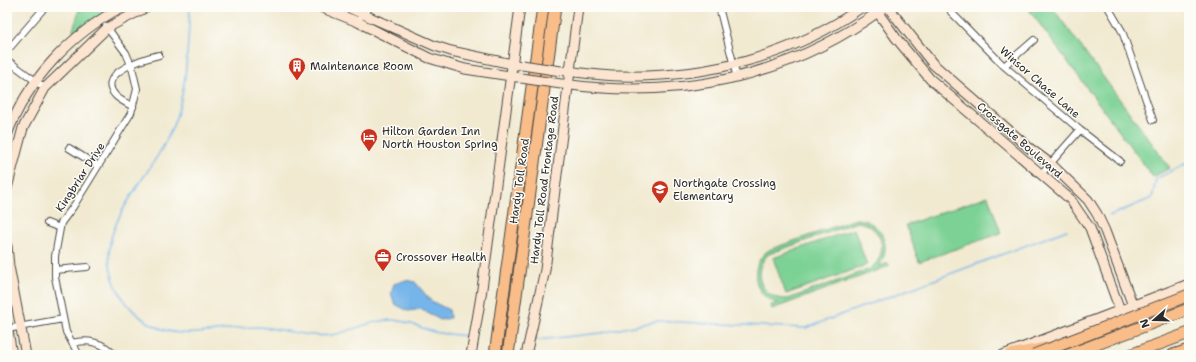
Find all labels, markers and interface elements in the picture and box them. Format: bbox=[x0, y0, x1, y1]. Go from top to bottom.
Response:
street label: Winsor Chase Lane bbox=[996, 43, 1083, 121]
building icon: Maintenance Room bbox=[287, 56, 307, 81]
place label: Maintenance Room bbox=[310, 59, 414, 74]
street label: Hardy Toll Road Frontage Road bbox=[527, 95, 562, 265]
street label: Crossgate Boulevard bbox=[974, 99, 1066, 182]
place label: Hilton Garden Inn North Houston Spring bbox=[382, 124, 498, 152]
hotel icon: Hilton Garden Inn North Houston Spring bbox=[359, 127, 379, 152]
street label: Hardy Toll Road bbox=[506, 137, 533, 225]
street label: Kingbriar Drive bbox=[52, 140, 109, 215]
place label: Northgate Crossing Elementary bbox=[673, 176, 776, 204]
school or university icon: Northgate Crossing Elementary bbox=[650, 179, 670, 204]
office icon: Crossover Health bbox=[373, 247, 393, 272]
place label: Crossover Health bbox=[396, 250, 487, 265]
north arrow bbox=[1134, 300, 1174, 340]
text: N bbox=[1136, 316, 1154, 330]

